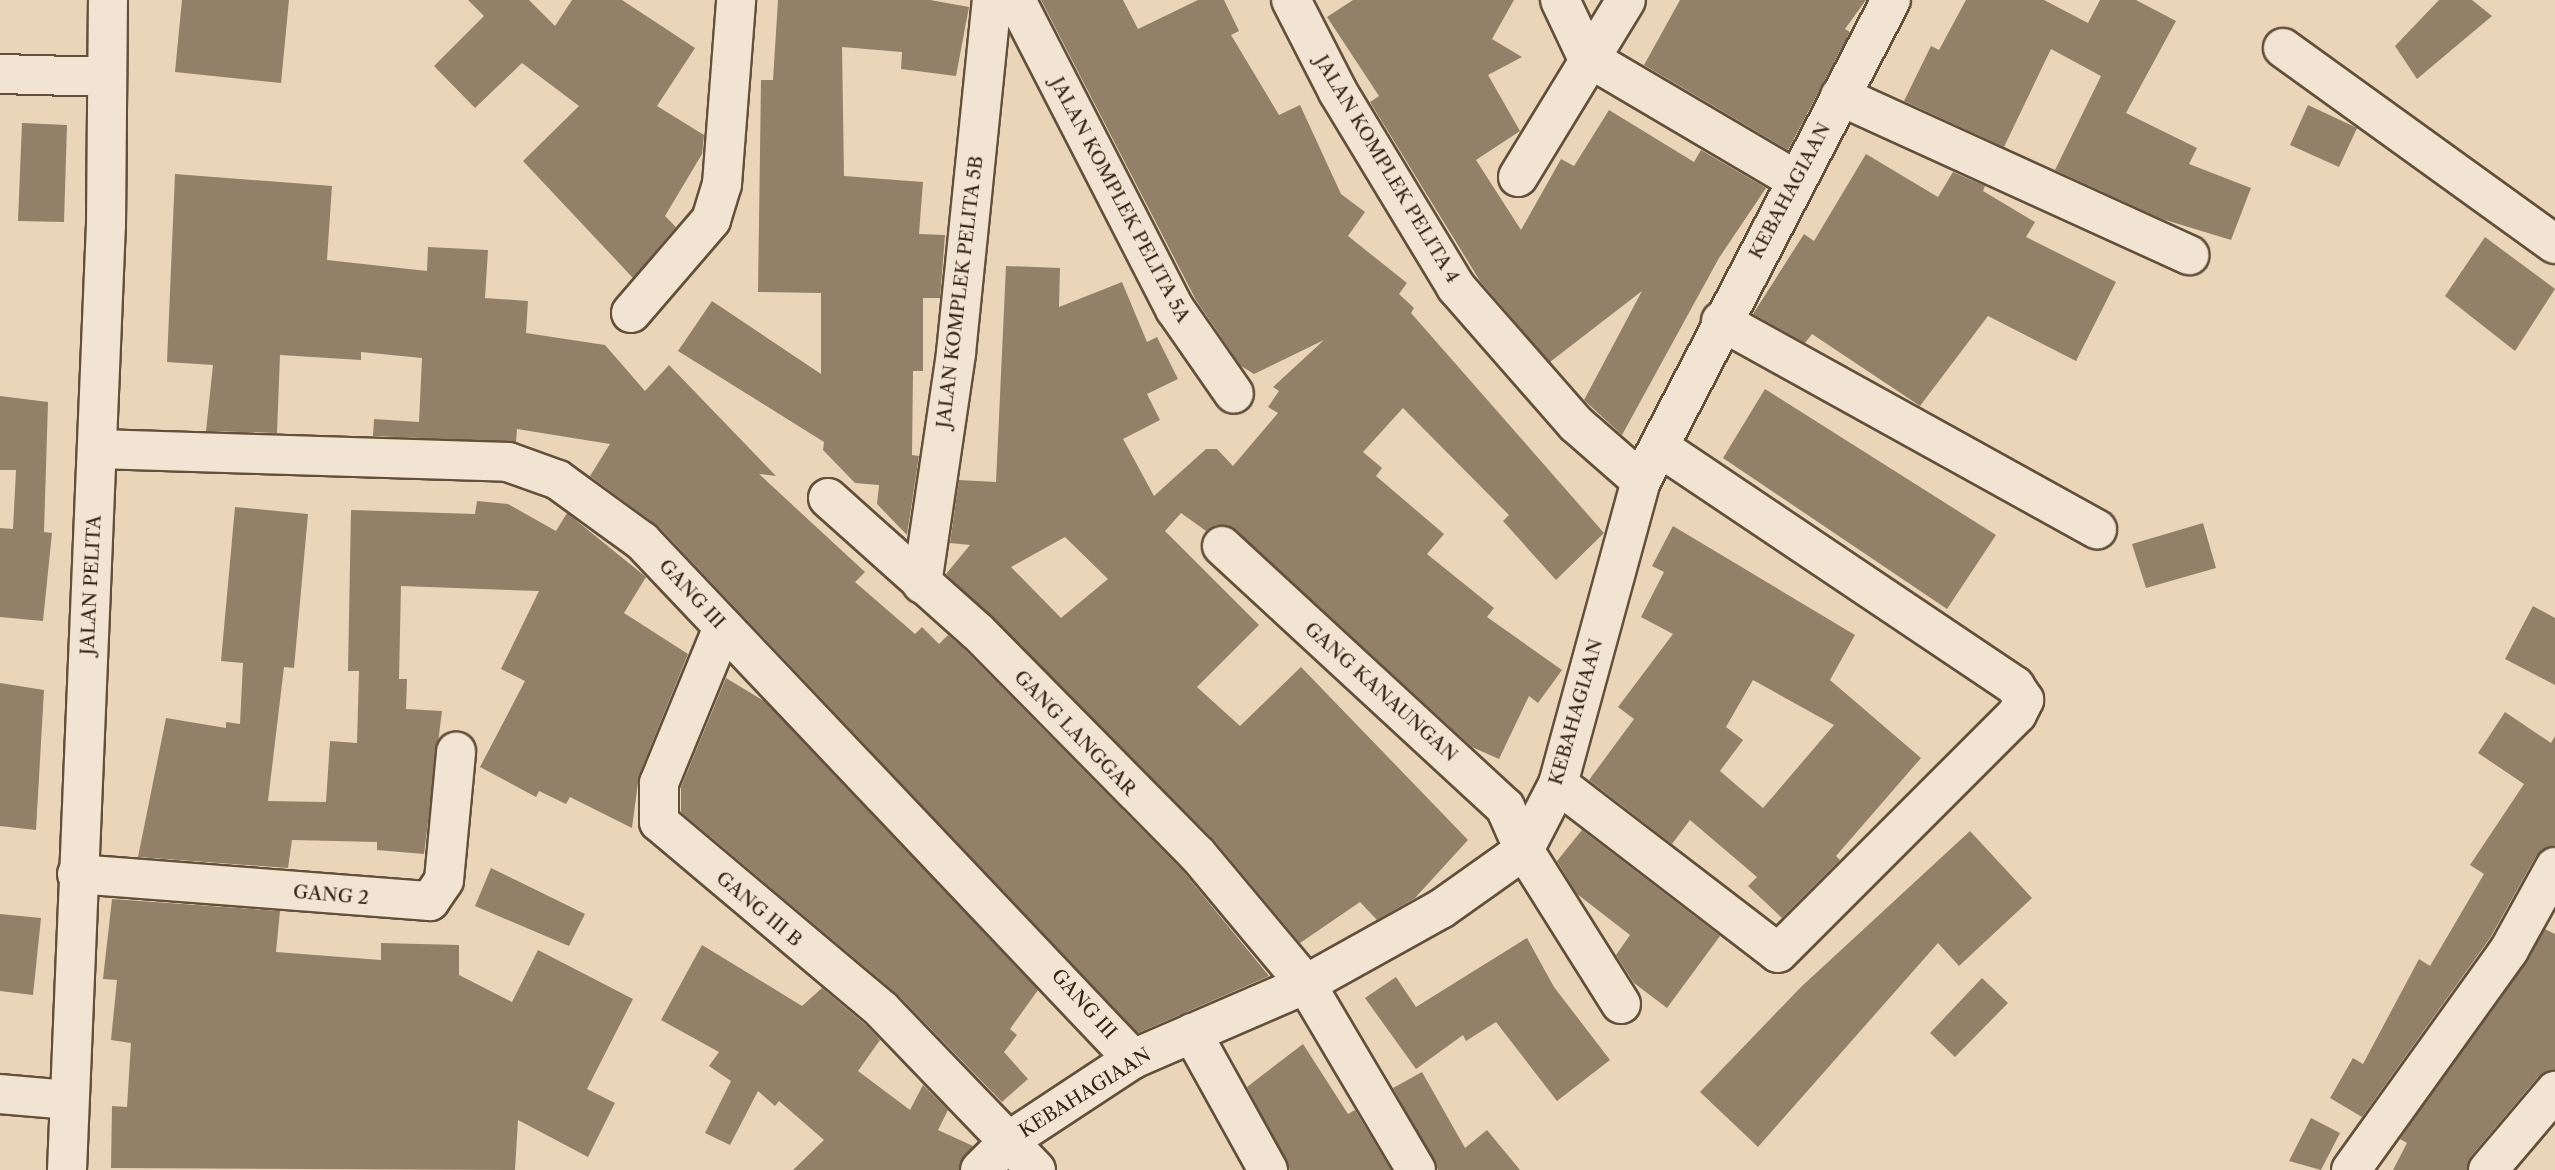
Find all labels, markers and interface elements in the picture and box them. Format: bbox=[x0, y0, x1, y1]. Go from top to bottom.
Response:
street label: JALAN KOMPLEK PELITA 4 bbox=[1310, 51, 1464, 287]
street label: JALAN KOMPLEK PELITA 5A bbox=[1045, 73, 1195, 327]
street label: KEBAHAGIAAN bbox=[1745, 119, 1835, 263]
street label: JALAN KOMPLEK PELITA 5B bbox=[932, 154, 988, 430]
street label: JALAN PELITA bbox=[76, 514, 106, 656]
street label: GANG III bbox=[654, 555, 730, 633]
street label: GANG KANAUNGAN bbox=[1300, 617, 1462, 767]
street label: KEBAHAGIAAN bbox=[1544, 636, 1608, 788]
street label: GANG LANGGAR bbox=[1009, 666, 1141, 800]
street label: GANG III B bbox=[712, 867, 806, 951]
street label: GANG 2 bbox=[292, 880, 370, 910]
street label: GANG III bbox=[1047, 964, 1121, 1044]
street label: KEBAHAGIAAN bbox=[1015, 1043, 1155, 1143]

